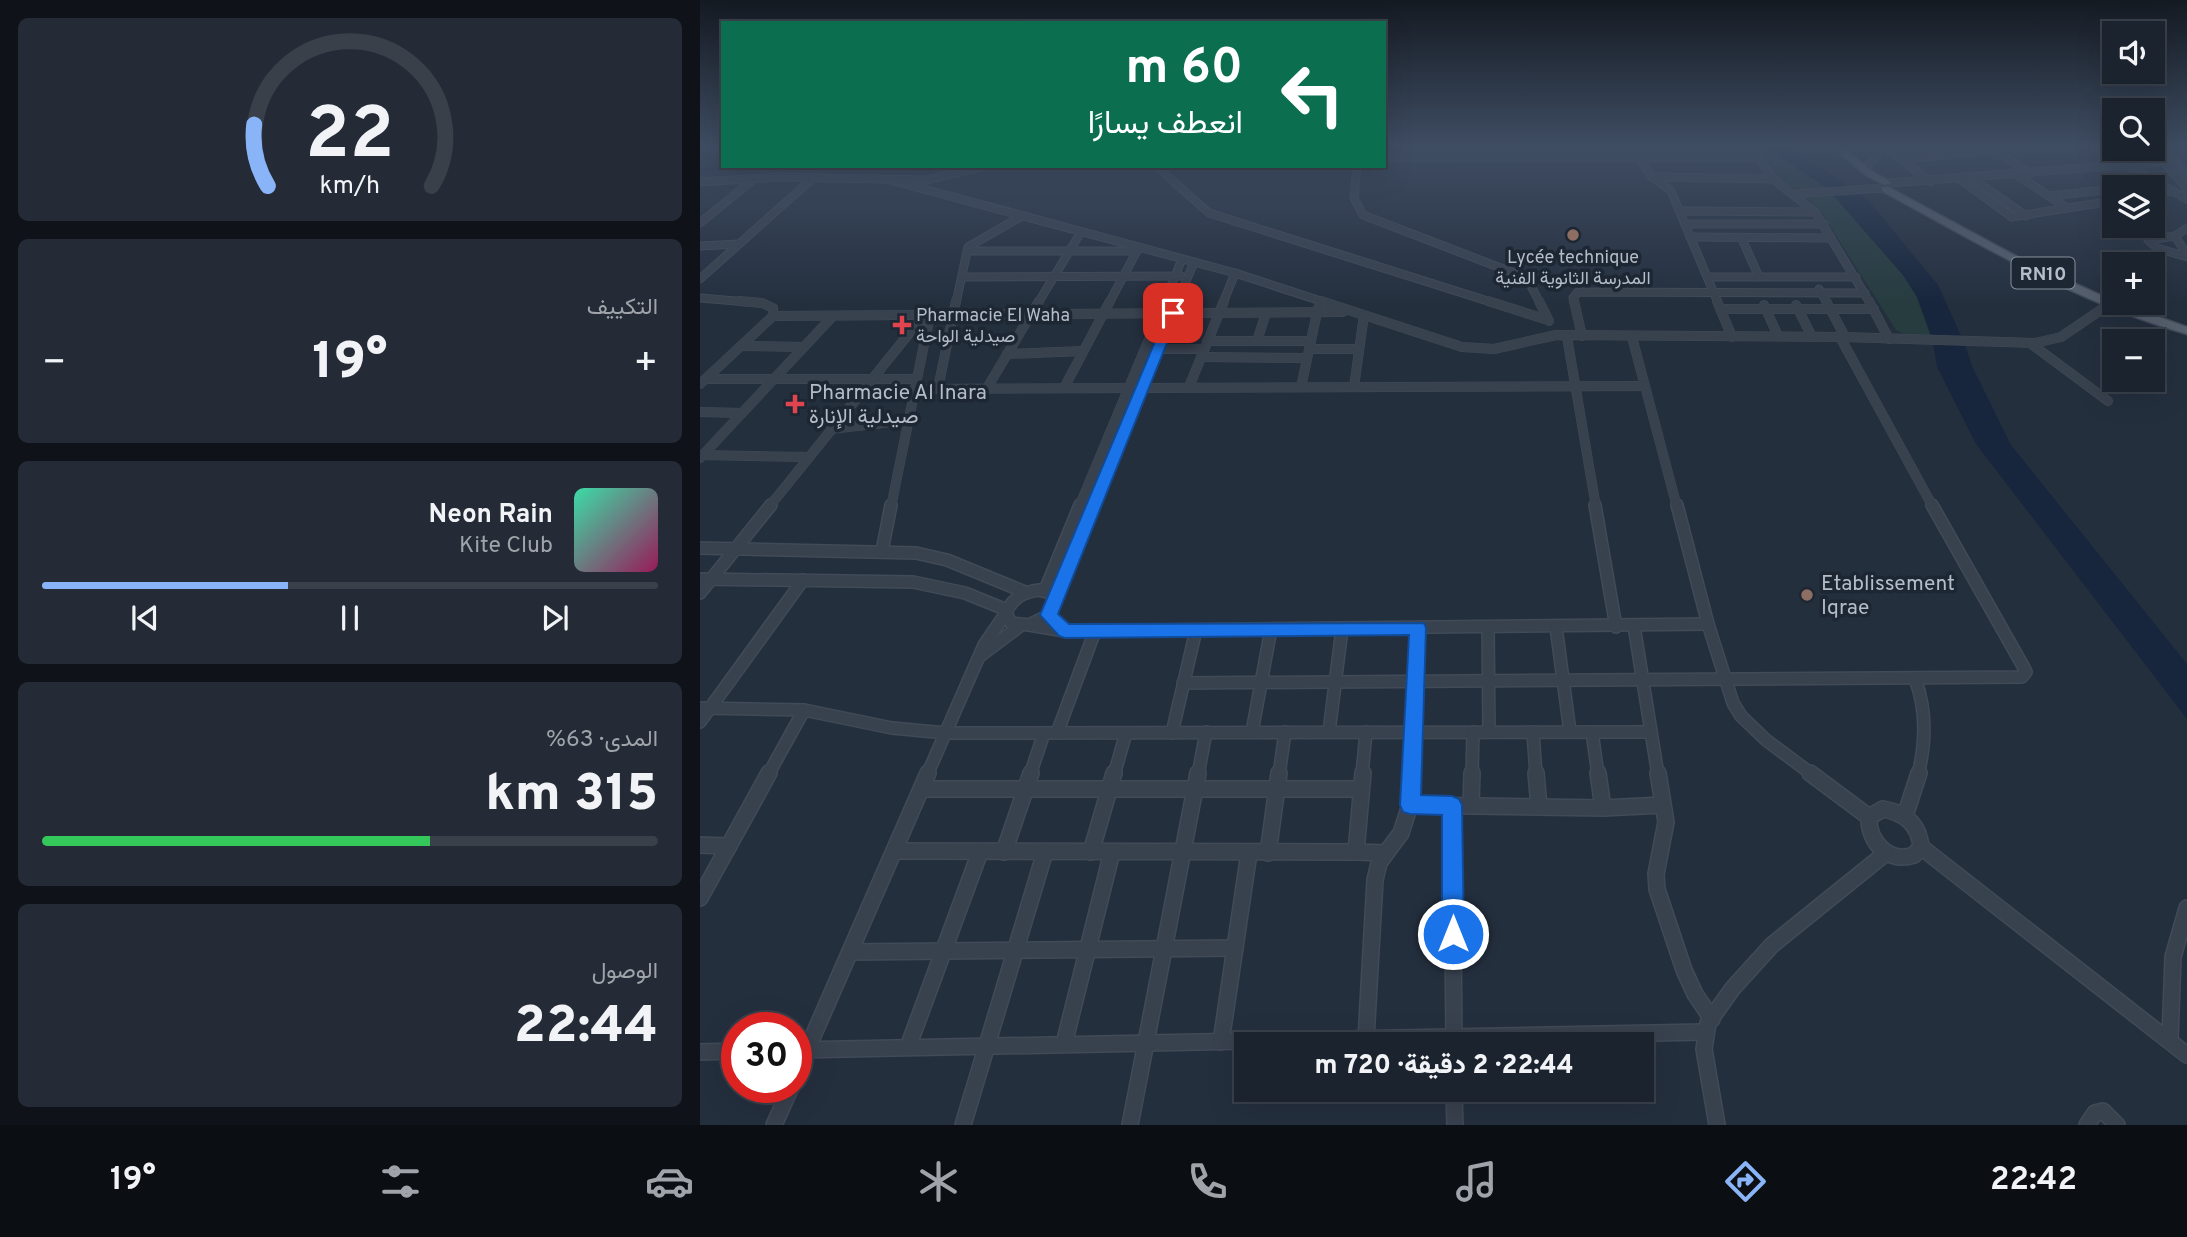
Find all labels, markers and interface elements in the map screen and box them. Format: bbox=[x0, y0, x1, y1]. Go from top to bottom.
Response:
map controls bbox=[2102, 21, 2165, 392]
button: sound bbox=[2102, 21, 2165, 84]
text: 60 m bbox=[1125, 39, 1243, 101]
icon: left bbox=[1267, 49, 1358, 140]
text: 22 bbox=[305, 92, 395, 184]
button: search bbox=[2102, 98, 2165, 161]
text: انعطف يسارًا bbox=[1088, 105, 1243, 145]
text: km/h bbox=[320, 171, 380, 203]
button: layers bbox=[2102, 175, 2165, 238]
marker: Lycée technique المدرسة الثانوية الفنية bbox=[1565, 227, 1581, 243]
place label: Lycée technique المدرسة الثانوية الفنية bbox=[1495, 247, 1651, 291]
button: + bbox=[2102, 252, 2165, 315]
road number: RN10 bbox=[2012, 258, 2074, 288]
pin bbox=[1143, 283, 1203, 343]
text: التكييف bbox=[587, 294, 658, 323]
icon: arrive bbox=[1154, 294, 1192, 332]
place label: Pharmacie El Waha صيدلية الواحة bbox=[916, 305, 1070, 349]
marker: Pharmacie El Waha صيدلية الواحة bbox=[894, 317, 910, 333]
button: − bbox=[2102, 329, 2165, 392]
text: 19° bbox=[312, 331, 388, 397]
text: − bbox=[42, 340, 67, 389]
text: + bbox=[633, 340, 658, 389]
place label: Pharmacie Al Inara صيدلية الإنارة bbox=[809, 380, 987, 431]
marker: Pharmacie Al Inara صيدلية الإنارة bbox=[787, 396, 803, 412]
text: Neon Rain bbox=[428, 499, 553, 532]
text: Kite Club bbox=[459, 532, 553, 561]
place label: Etablissement Iqrae bbox=[1821, 571, 1955, 622]
marker: Etablissement Iqrae bbox=[1799, 587, 1815, 603]
icon: previous bbox=[126, 599, 164, 637]
icon: pause bbox=[331, 599, 369, 637]
icon: next bbox=[536, 599, 574, 637]
text: المدى · 63% bbox=[546, 726, 658, 755]
text: 315 km bbox=[485, 763, 658, 829]
position arrow bbox=[1416, 897, 1490, 971]
text: الوصول bbox=[592, 958, 658, 987]
text: 22:44 bbox=[514, 995, 658, 1061]
speed limit sign: 30 bbox=[721, 1012, 812, 1103]
text: 22:44 · 2 دقيقة · 720 m bbox=[1314, 1050, 1574, 1083]
icon: filters bbox=[376, 1157, 425, 1206]
icon: car bbox=[645, 1157, 694, 1206]
icon: climate bbox=[914, 1157, 963, 1206]
icon: phone bbox=[1183, 1157, 1232, 1206]
icon: music bbox=[1452, 1157, 1501, 1206]
icon: directions bbox=[1721, 1157, 1770, 1206]
text: 19° bbox=[110, 1161, 156, 1201]
text: 22:42 bbox=[1990, 1161, 2077, 1201]

